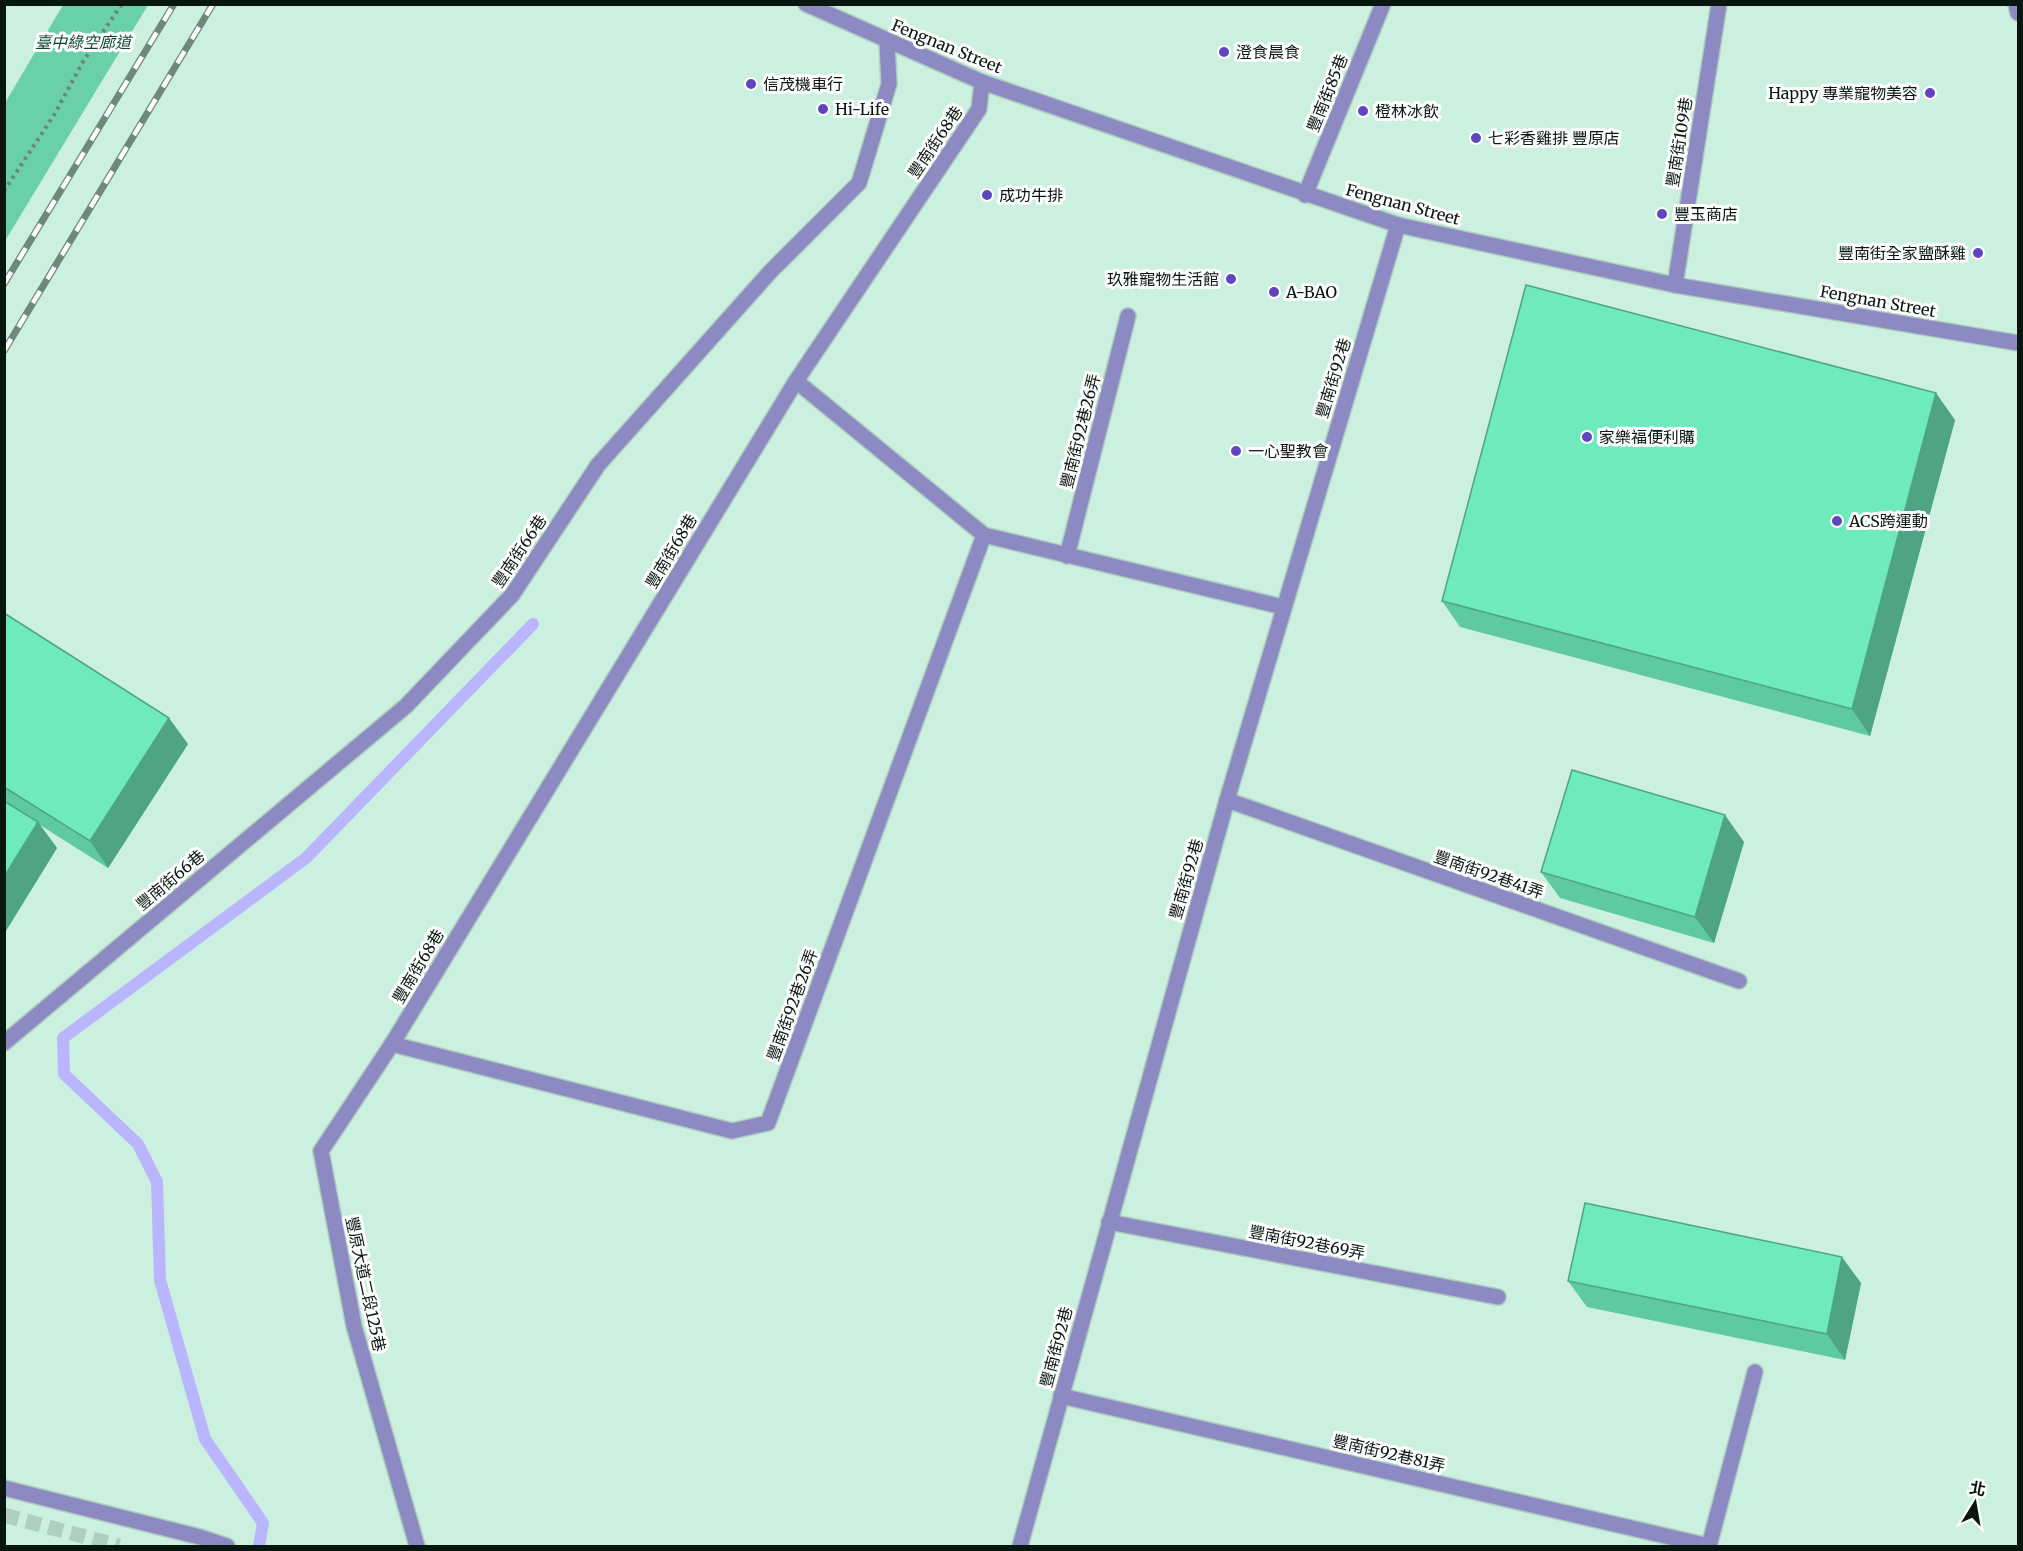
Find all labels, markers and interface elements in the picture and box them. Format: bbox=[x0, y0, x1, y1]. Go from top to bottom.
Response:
street label: Fengnan Street bbox=[889, 15, 1006, 78]
park label: 臺中綠空廊道 bbox=[35, 32, 133, 52]
place label: 澄食晨食 bbox=[1236, 42, 1300, 62]
marker: 澄食晨食 bbox=[1217, 45, 1231, 59]
street label: 豐南街85巷 bbox=[1302, 51, 1352, 135]
place label: 信茂機車行 bbox=[763, 74, 843, 94]
marker: 信茂機車行 bbox=[744, 77, 758, 91]
place label: Happy 專業寵物美容 bbox=[1768, 83, 1918, 103]
marker: Happy 專業寵物美容 bbox=[1923, 86, 1937, 100]
street label: 豐南街109巷 bbox=[1662, 96, 1696, 188]
place label: Hi-Life bbox=[835, 99, 889, 119]
place label: 橙林冰飲 bbox=[1375, 101, 1439, 121]
marker: Hi-Life bbox=[816, 102, 830, 116]
street label: 豐南街68巷 bbox=[903, 102, 967, 182]
marker: 橙林冰飲 bbox=[1356, 104, 1370, 118]
place label: 七彩香雞排 豐原店 bbox=[1488, 128, 1620, 148]
marker: 七彩香雞排 豐原店 bbox=[1469, 131, 1483, 145]
street label: Fengnan Street bbox=[1344, 179, 1463, 229]
place label: 成功牛排 bbox=[999, 185, 1063, 205]
marker: 成功牛排 bbox=[980, 188, 994, 202]
place label: 豐玉商店 bbox=[1674, 204, 1738, 224]
marker: 豐玉商店 bbox=[1655, 207, 1669, 221]
place label: 豐南街全家鹽酥雞 bbox=[1838, 243, 1966, 263]
marker: 豐南街全家鹽酥雞 bbox=[1971, 246, 1985, 260]
place label: 玖雅寵物生活館 bbox=[1107, 269, 1219, 289]
marker: 玖雅寵物生活館 bbox=[1224, 272, 1238, 286]
street label: Fengnan Street bbox=[1819, 281, 1938, 321]
place label: A-BAO bbox=[1285, 282, 1337, 302]
marker: A-BAO bbox=[1267, 285, 1281, 299]
street label: 豐南街92巷 bbox=[1311, 336, 1355, 420]
street label: 豐南街92巷26弄 bbox=[1056, 372, 1104, 490]
place label: 家樂福便利購 bbox=[1599, 427, 1695, 447]
marker: 家樂福便利購 bbox=[1580, 430, 1594, 444]
place label: 一心聖教會 bbox=[1248, 441, 1328, 461]
marker: 一心聖教會 bbox=[1229, 444, 1243, 458]
street label: 豐南街68巷 bbox=[641, 510, 701, 592]
street label: 豐南街66巷 bbox=[487, 511, 551, 591]
place label: ACS跨運動 bbox=[1848, 511, 1928, 531]
marker: ACS跨運動 bbox=[1830, 514, 1844, 528]
street label: 豐南街92巷 bbox=[1165, 836, 1207, 922]
street label: 豐南街66巷 bbox=[132, 846, 208, 914]
street label: 豐南街92巷41弄 bbox=[1432, 846, 1546, 902]
street label: 豐南街68巷 bbox=[388, 925, 448, 1007]
street label: 豐南街92巷26弄 bbox=[763, 946, 821, 1064]
street label: 豐原大道二段125巷 bbox=[342, 1215, 390, 1353]
street label: 豐南街92巷69弄 bbox=[1247, 1221, 1367, 1263]
street label: 豐南街92巷 bbox=[1036, 1304, 1076, 1390]
street label: 豐南街92巷81弄 bbox=[1331, 1430, 1447, 1476]
north arrow bbox=[1945, 1473, 2005, 1533]
text: 北 bbox=[1968, 1477, 1988, 1500]

